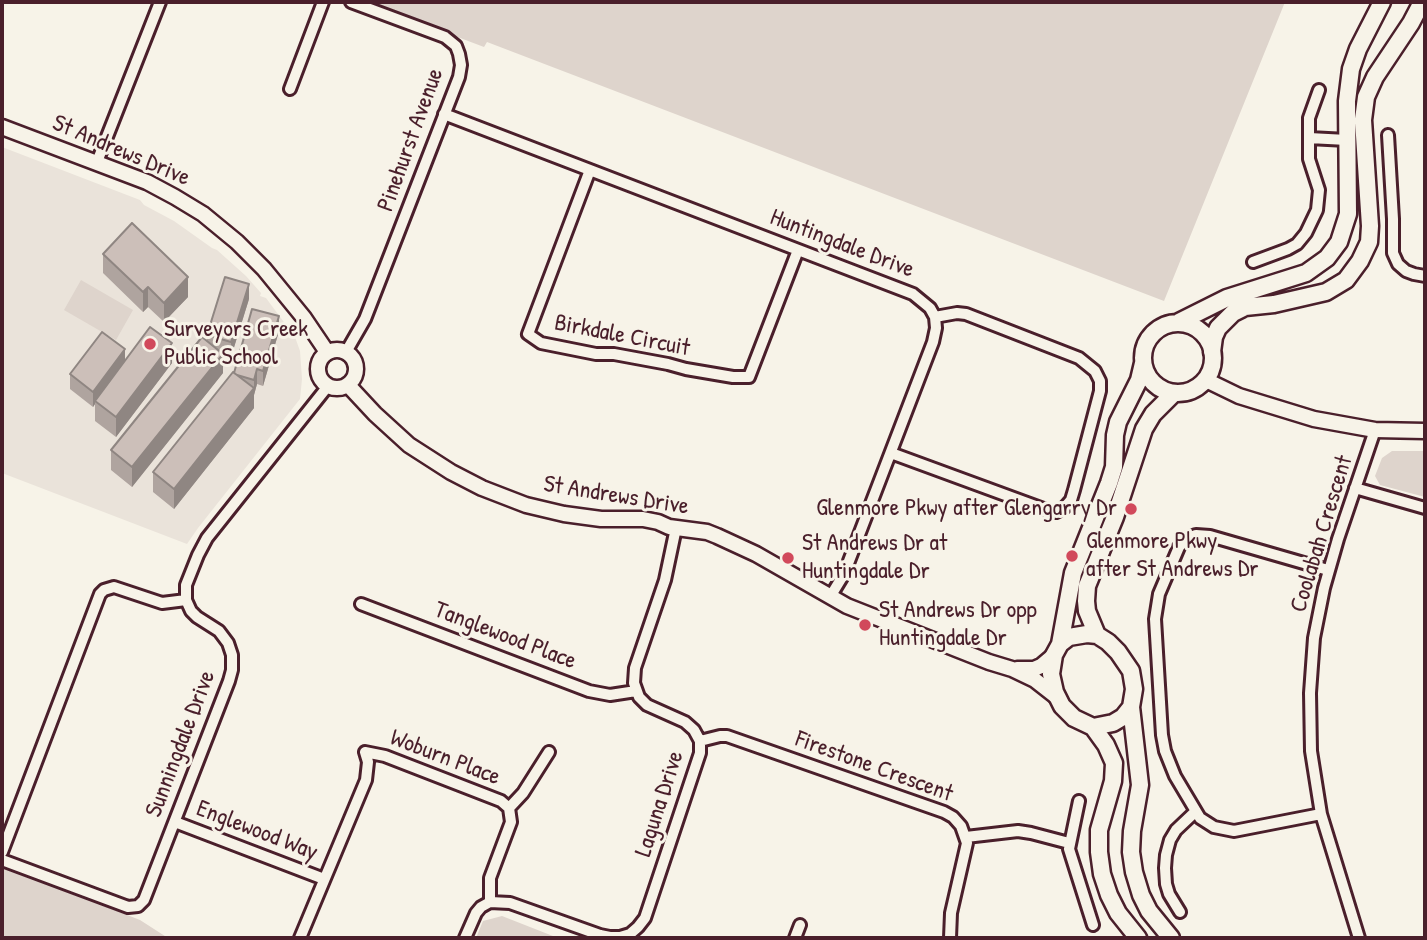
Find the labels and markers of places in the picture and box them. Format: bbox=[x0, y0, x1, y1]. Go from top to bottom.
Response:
place label: Surveyors Creek Public School bbox=[164, 316, 308, 372]
marker: Surveyors Creek Public School bbox=[142, 336, 158, 352]
place label: Glenmore Pkwy after Glengarry Dr bbox=[816, 495, 1117, 523]
marker: Glenmore Pkwy after Glengarry Dr bbox=[1123, 501, 1139, 517]
place label: Glenmore Pkwy after St Andrews Dr bbox=[1086, 528, 1259, 584]
place label: St Andrews Dr at Huntingdale Dr bbox=[802, 530, 947, 586]
marker: Glenmore Pkwy after St Andrews Dr bbox=[1064, 548, 1080, 564]
marker: St Andrews Dr at Huntingdale Dr bbox=[780, 550, 796, 566]
place label: St Andrews Dr opp Huntingdale Dr bbox=[879, 597, 1037, 653]
marker: St Andrews Dr opp Huntingdale Dr bbox=[857, 617, 873, 633]

